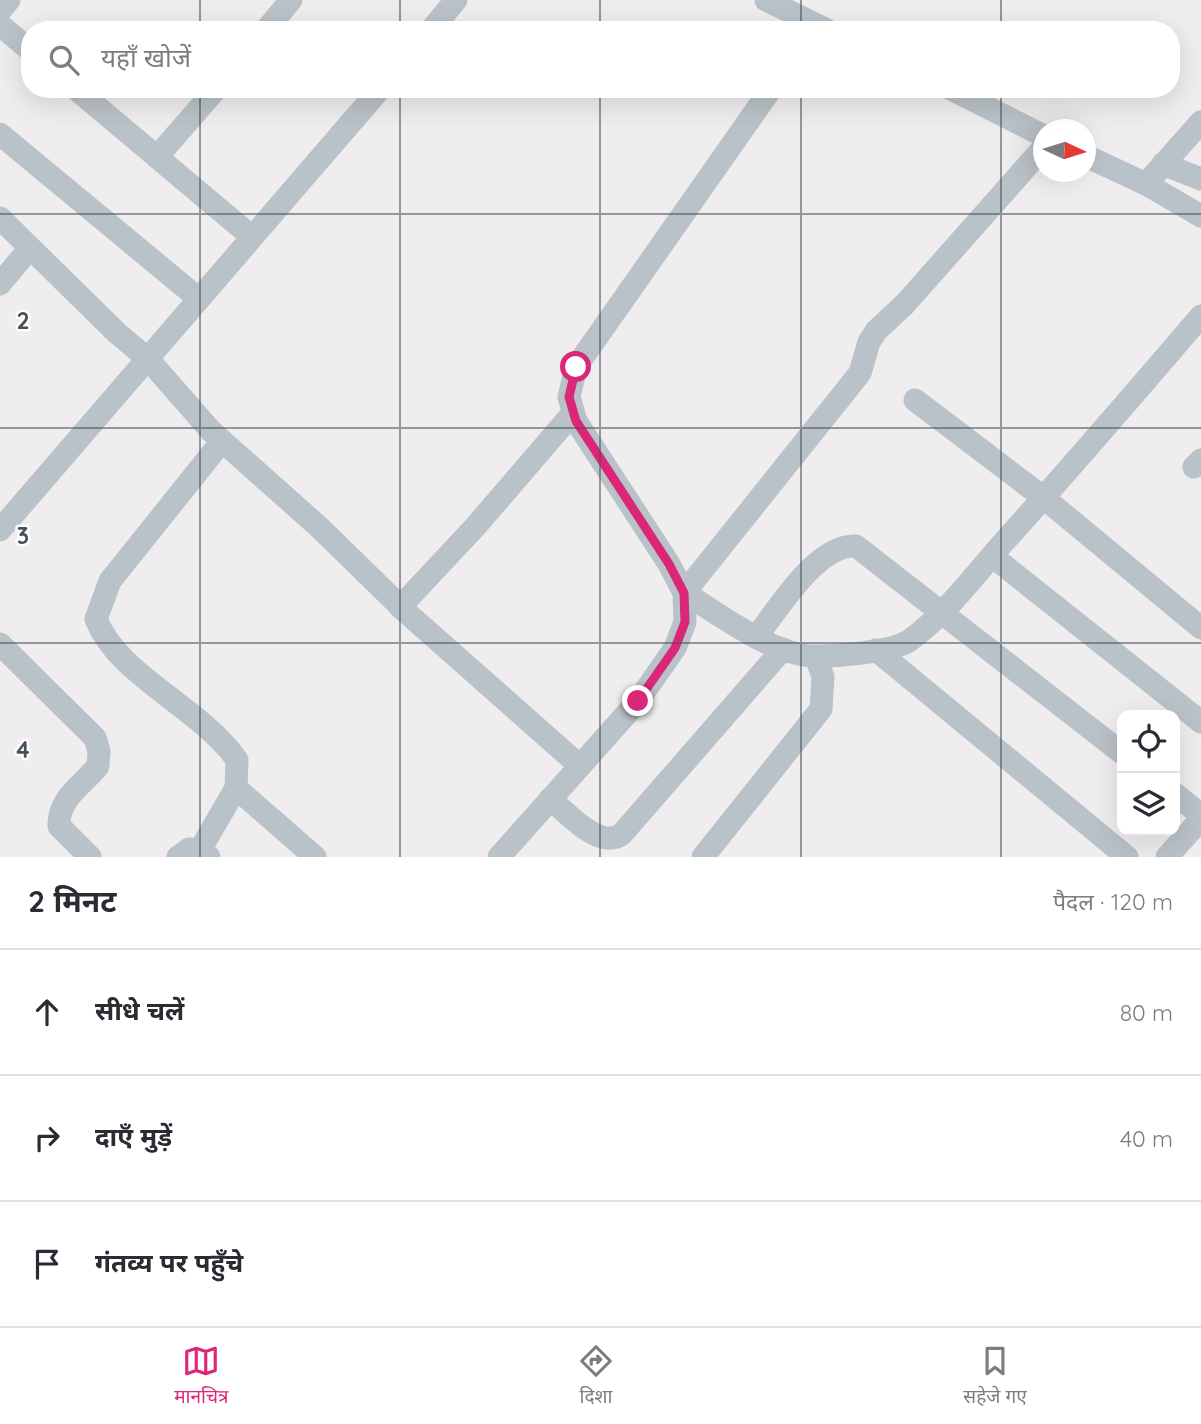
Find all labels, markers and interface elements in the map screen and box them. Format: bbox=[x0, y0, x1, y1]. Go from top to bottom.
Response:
search box bbox=[21, 21, 1180, 98]
icon: search bbox=[45, 41, 83, 79]
text: यहाँ खोजें bbox=[101, 41, 191, 74]
north arrow bbox=[1033, 119, 1096, 182]
text: 2 bbox=[16, 306, 30, 335]
route start bbox=[560, 351, 591, 382]
text: 3 bbox=[17, 521, 29, 550]
route end bbox=[622, 685, 653, 716]
map controls bbox=[1117, 710, 1180, 836]
button: locate bbox=[1117, 710, 1180, 773]
text: 4 bbox=[16, 735, 30, 764]
button: layers bbox=[1117, 773, 1180, 836]
text: 2 मिनट bbox=[28, 882, 116, 920]
text: पैदल · 120 m bbox=[1053, 887, 1173, 916]
icon: ahead bbox=[28, 993, 66, 1031]
text: सीधे चलें bbox=[95, 994, 184, 1027]
text: 80 m bbox=[1120, 998, 1173, 1027]
icon: right bbox=[28, 1119, 66, 1157]
text: दाएँ मुड़ें bbox=[95, 1120, 172, 1153]
text: 40 m bbox=[1120, 1124, 1173, 1153]
icon: arrive bbox=[28, 1245, 66, 1283]
text: गंतव्य पर पहुँचे bbox=[95, 1246, 243, 1279]
tab: मानचित्र bbox=[174, 1342, 229, 1411]
tab: दिशा bbox=[577, 1342, 615, 1411]
tab: सहेजे गए bbox=[963, 1342, 1027, 1411]

